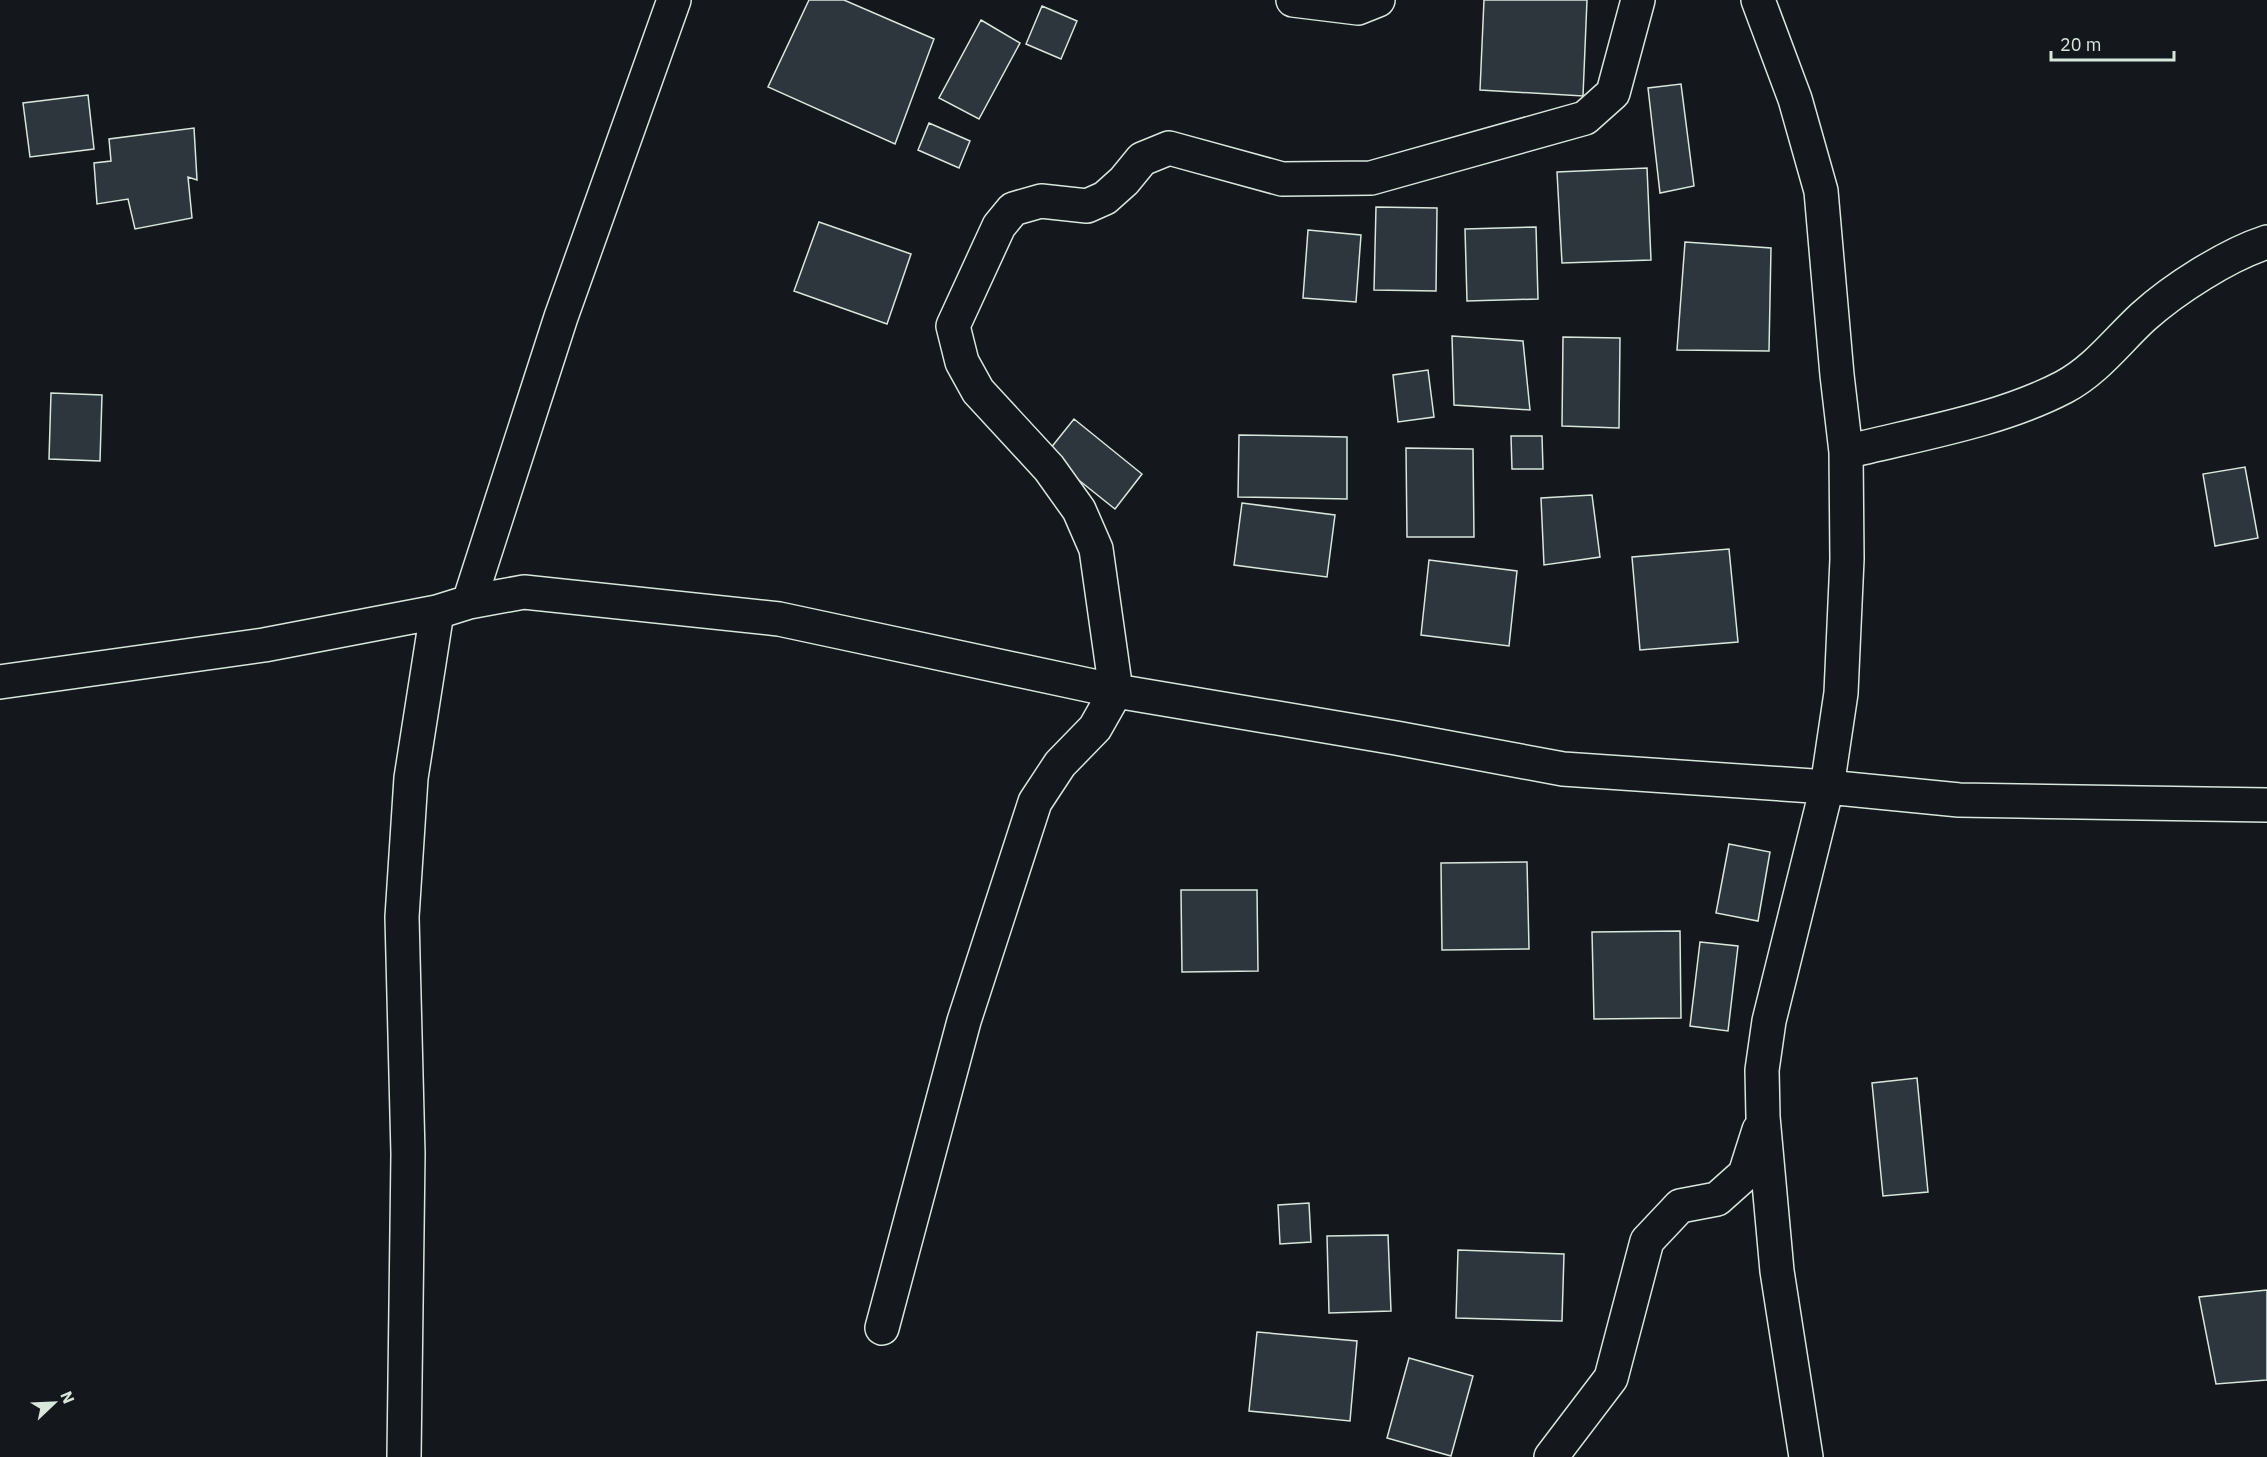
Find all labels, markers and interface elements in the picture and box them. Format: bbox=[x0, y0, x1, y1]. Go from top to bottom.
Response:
scale bar bbox=[2051, 24, 2174, 62]
text: 20 m bbox=[2060, 33, 2102, 56]
north arrow bbox=[24, 1373, 84, 1433]
text: N bbox=[56, 1388, 79, 1406]

